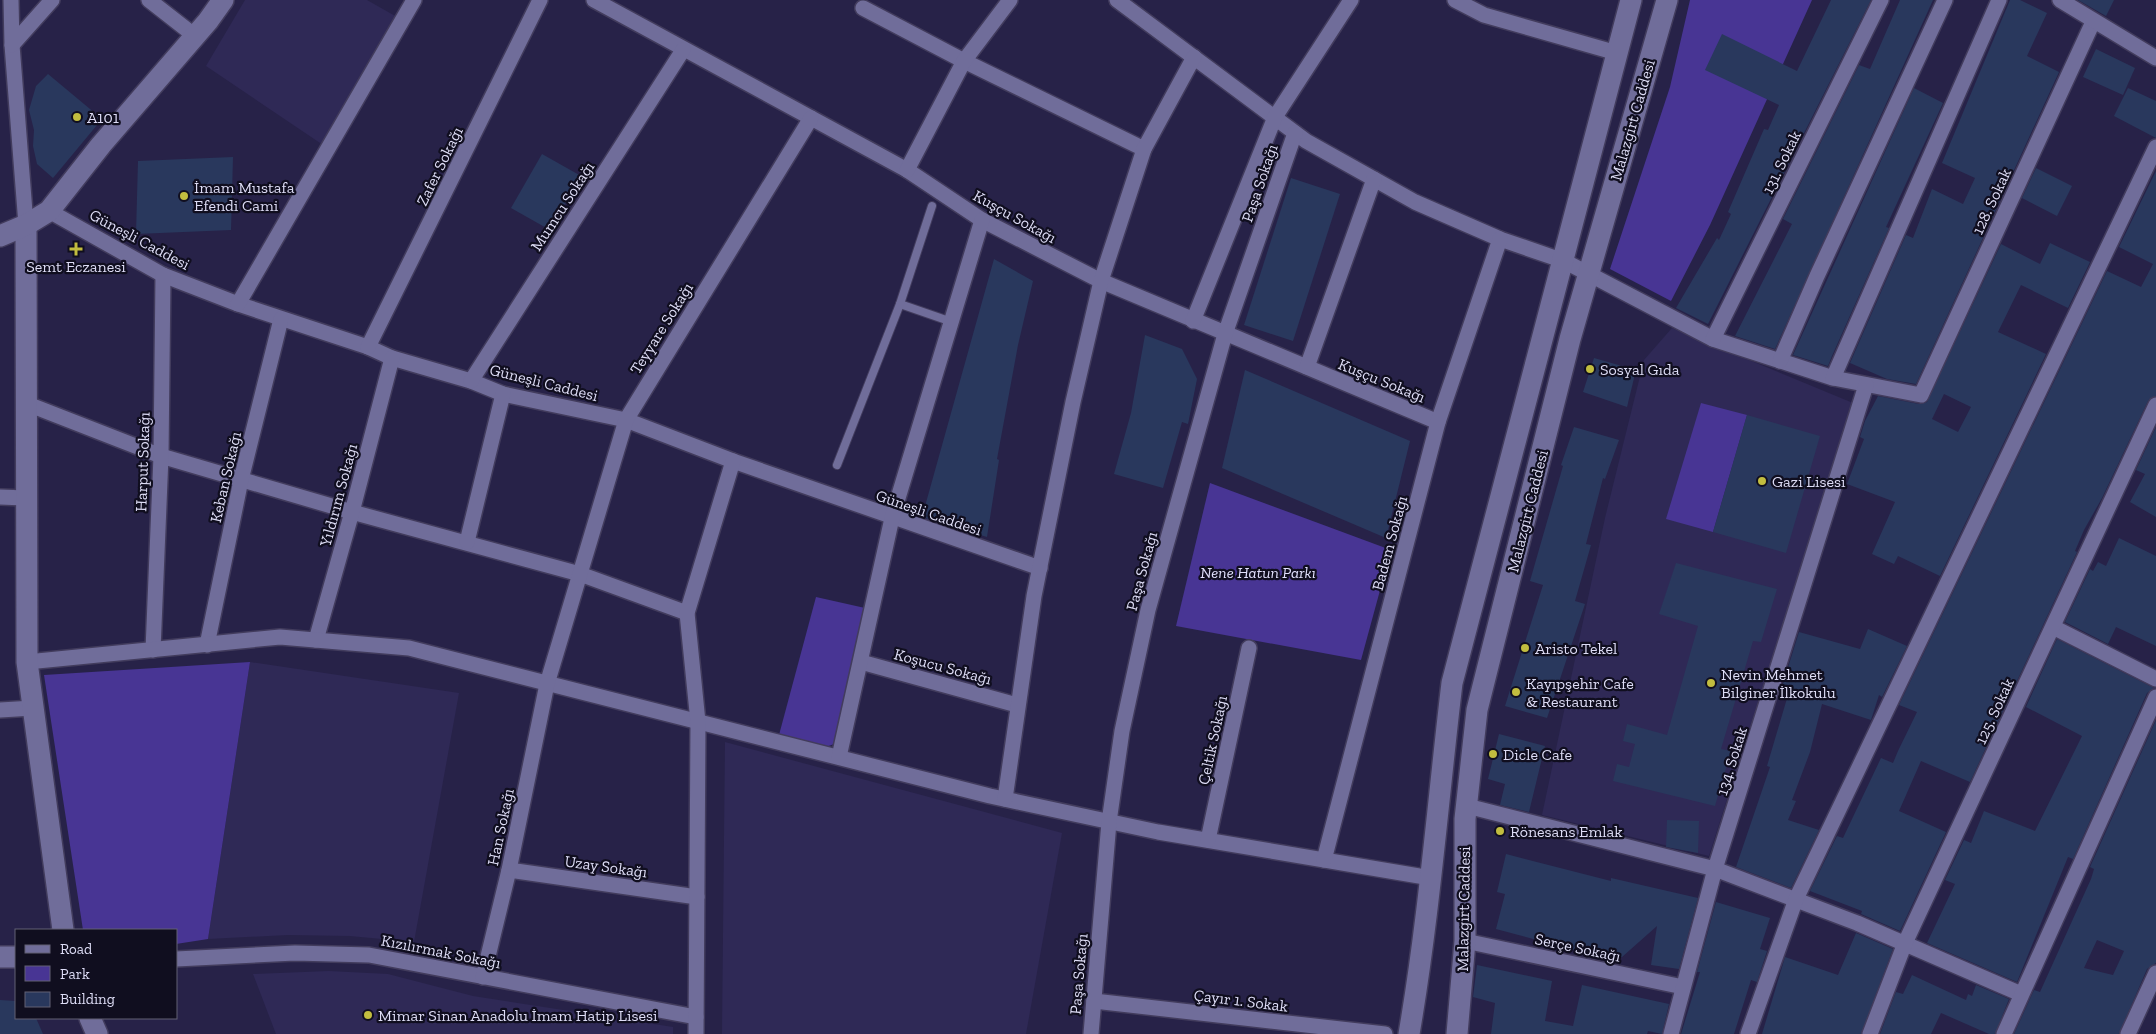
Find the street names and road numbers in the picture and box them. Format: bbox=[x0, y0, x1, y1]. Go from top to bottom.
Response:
street label: Malazgirt Caddesi bbox=[1606, 57, 1659, 183]
street label: Zafer Sokağı bbox=[412, 123, 467, 209]
street label: 131. Sokak bbox=[1758, 127, 1805, 197]
street label: Paşa Sokağı bbox=[1237, 141, 1282, 225]
street label: Mumcu Sokağı bbox=[527, 158, 599, 254]
street label: 128. Sokak bbox=[1968, 164, 2015, 237]
street label: Kuşçu Sokağı bbox=[970, 186, 1060, 247]
street label: Güneşli Caddesi bbox=[86, 205, 194, 274]
street label: Teyyare Sokağı bbox=[626, 279, 697, 377]
street label: Kuşçu Sokağı bbox=[1336, 354, 1429, 407]
street label: Güneşli Caddesi bbox=[488, 360, 600, 405]
street label: Harput Sokağı bbox=[131, 411, 154, 512]
street label: Keban Sokağı bbox=[206, 429, 245, 524]
street label: Yıldırım Sokağı bbox=[315, 441, 361, 550]
street label: Malazgirt Caddesi bbox=[1503, 448, 1552, 574]
street label: Güneşli Caddesi bbox=[873, 485, 985, 540]
street label: Badem Sokağı bbox=[1368, 493, 1411, 593]
street label: Paşa Sokağı bbox=[1122, 529, 1161, 613]
street label: Koşucu Sokağı bbox=[892, 644, 994, 689]
street label: 125. Sokak bbox=[1971, 675, 2018, 747]
street label: Çeltik Sokağı bbox=[1194, 693, 1231, 786]
street label: 134. Sokak bbox=[1712, 724, 1751, 798]
street label: Han Sokağı bbox=[483, 786, 518, 867]
street label: Malazgirt Caddesi bbox=[1453, 846, 1474, 972]
street label: Uzay Sokağı bbox=[563, 851, 649, 882]
street label: Serçe Sokağı bbox=[1533, 929, 1623, 966]
street label: Kızılırmak Sokağı bbox=[379, 931, 503, 973]
street label: Paşa Sokağı bbox=[1065, 932, 1092, 1015]
street label: Çayır 1. Sokak bbox=[1193, 985, 1290, 1016]

